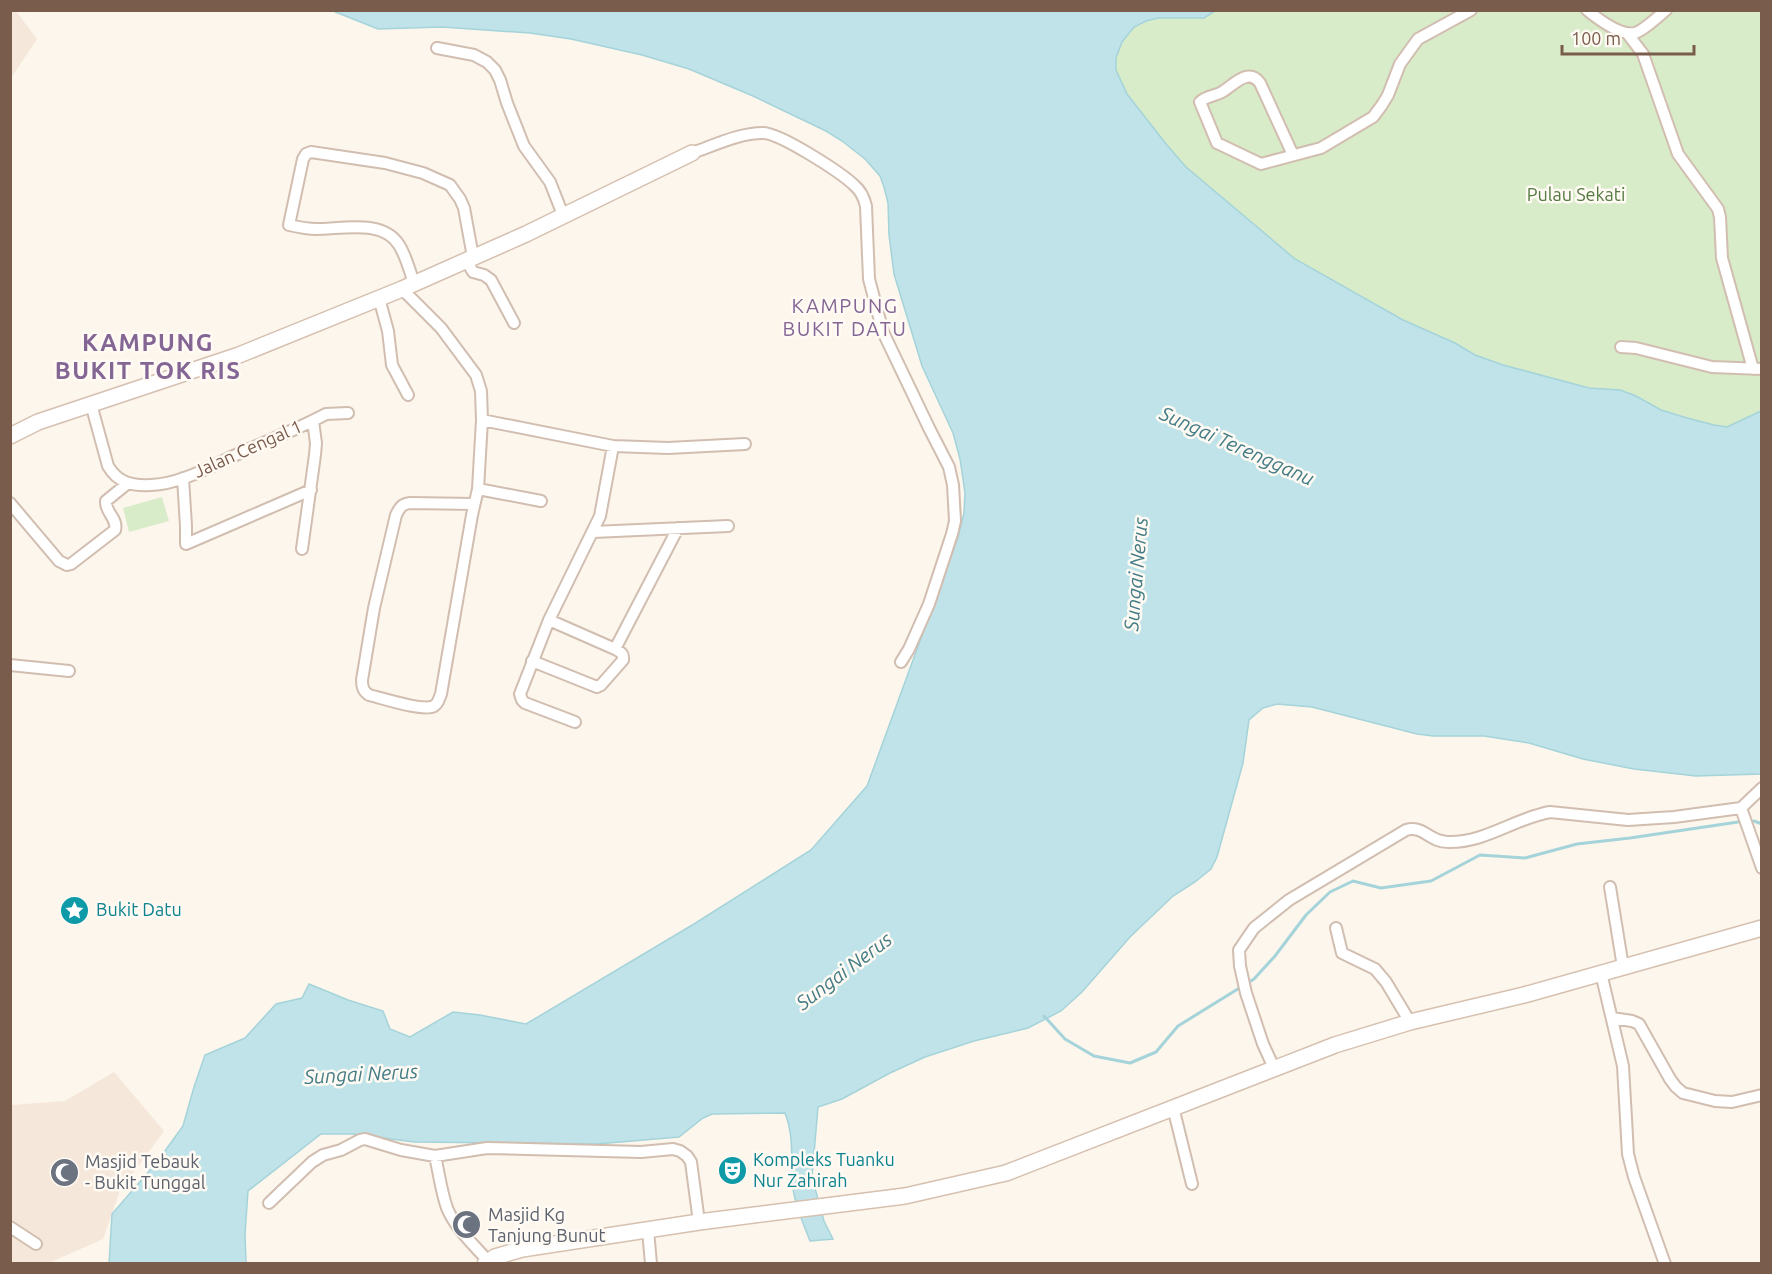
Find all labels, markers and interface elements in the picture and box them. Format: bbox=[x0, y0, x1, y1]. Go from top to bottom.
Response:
scale bar bbox=[1562, 18, 1694, 56]
text: 100 m bbox=[1571, 28, 1621, 48]
park label: Pulau Sekati bbox=[1527, 184, 1625, 204]
district label: KAMPUNG BUKIT DATU bbox=[783, 294, 907, 340]
district label: KAMPUNG BUKIT TOK RIS bbox=[55, 329, 241, 384]
water label: Sungai Terengganu bbox=[1156, 401, 1318, 490]
street label: Jalan Cengal 1 bbox=[190, 415, 305, 481]
water label: Sungai Nerus bbox=[1119, 516, 1152, 633]
place icon: Bukit Datu bbox=[59, 894, 91, 926]
place label: Bukit Datu bbox=[96, 899, 182, 919]
water label: Sungai Nerus bbox=[790, 927, 897, 1015]
water label: Sungai Nerus bbox=[302, 1059, 419, 1088]
place label: Kompleks Tuanku Nur Zahirah bbox=[753, 1149, 895, 1190]
place label: Masjid Tebauk - Bukit Tunggal bbox=[85, 1151, 206, 1192]
theatre icon: Kompleks Tuanku Nur Zahirah bbox=[716, 1154, 748, 1186]
mosque icon: Masjid Tebauk - Bukit Tunggal bbox=[48, 1156, 80, 1188]
place label: Masjid Kg Tanjung Bunut bbox=[488, 1204, 606, 1245]
mosque icon: Masjid Kg Tanjung Bunut bbox=[451, 1209, 483, 1241]

